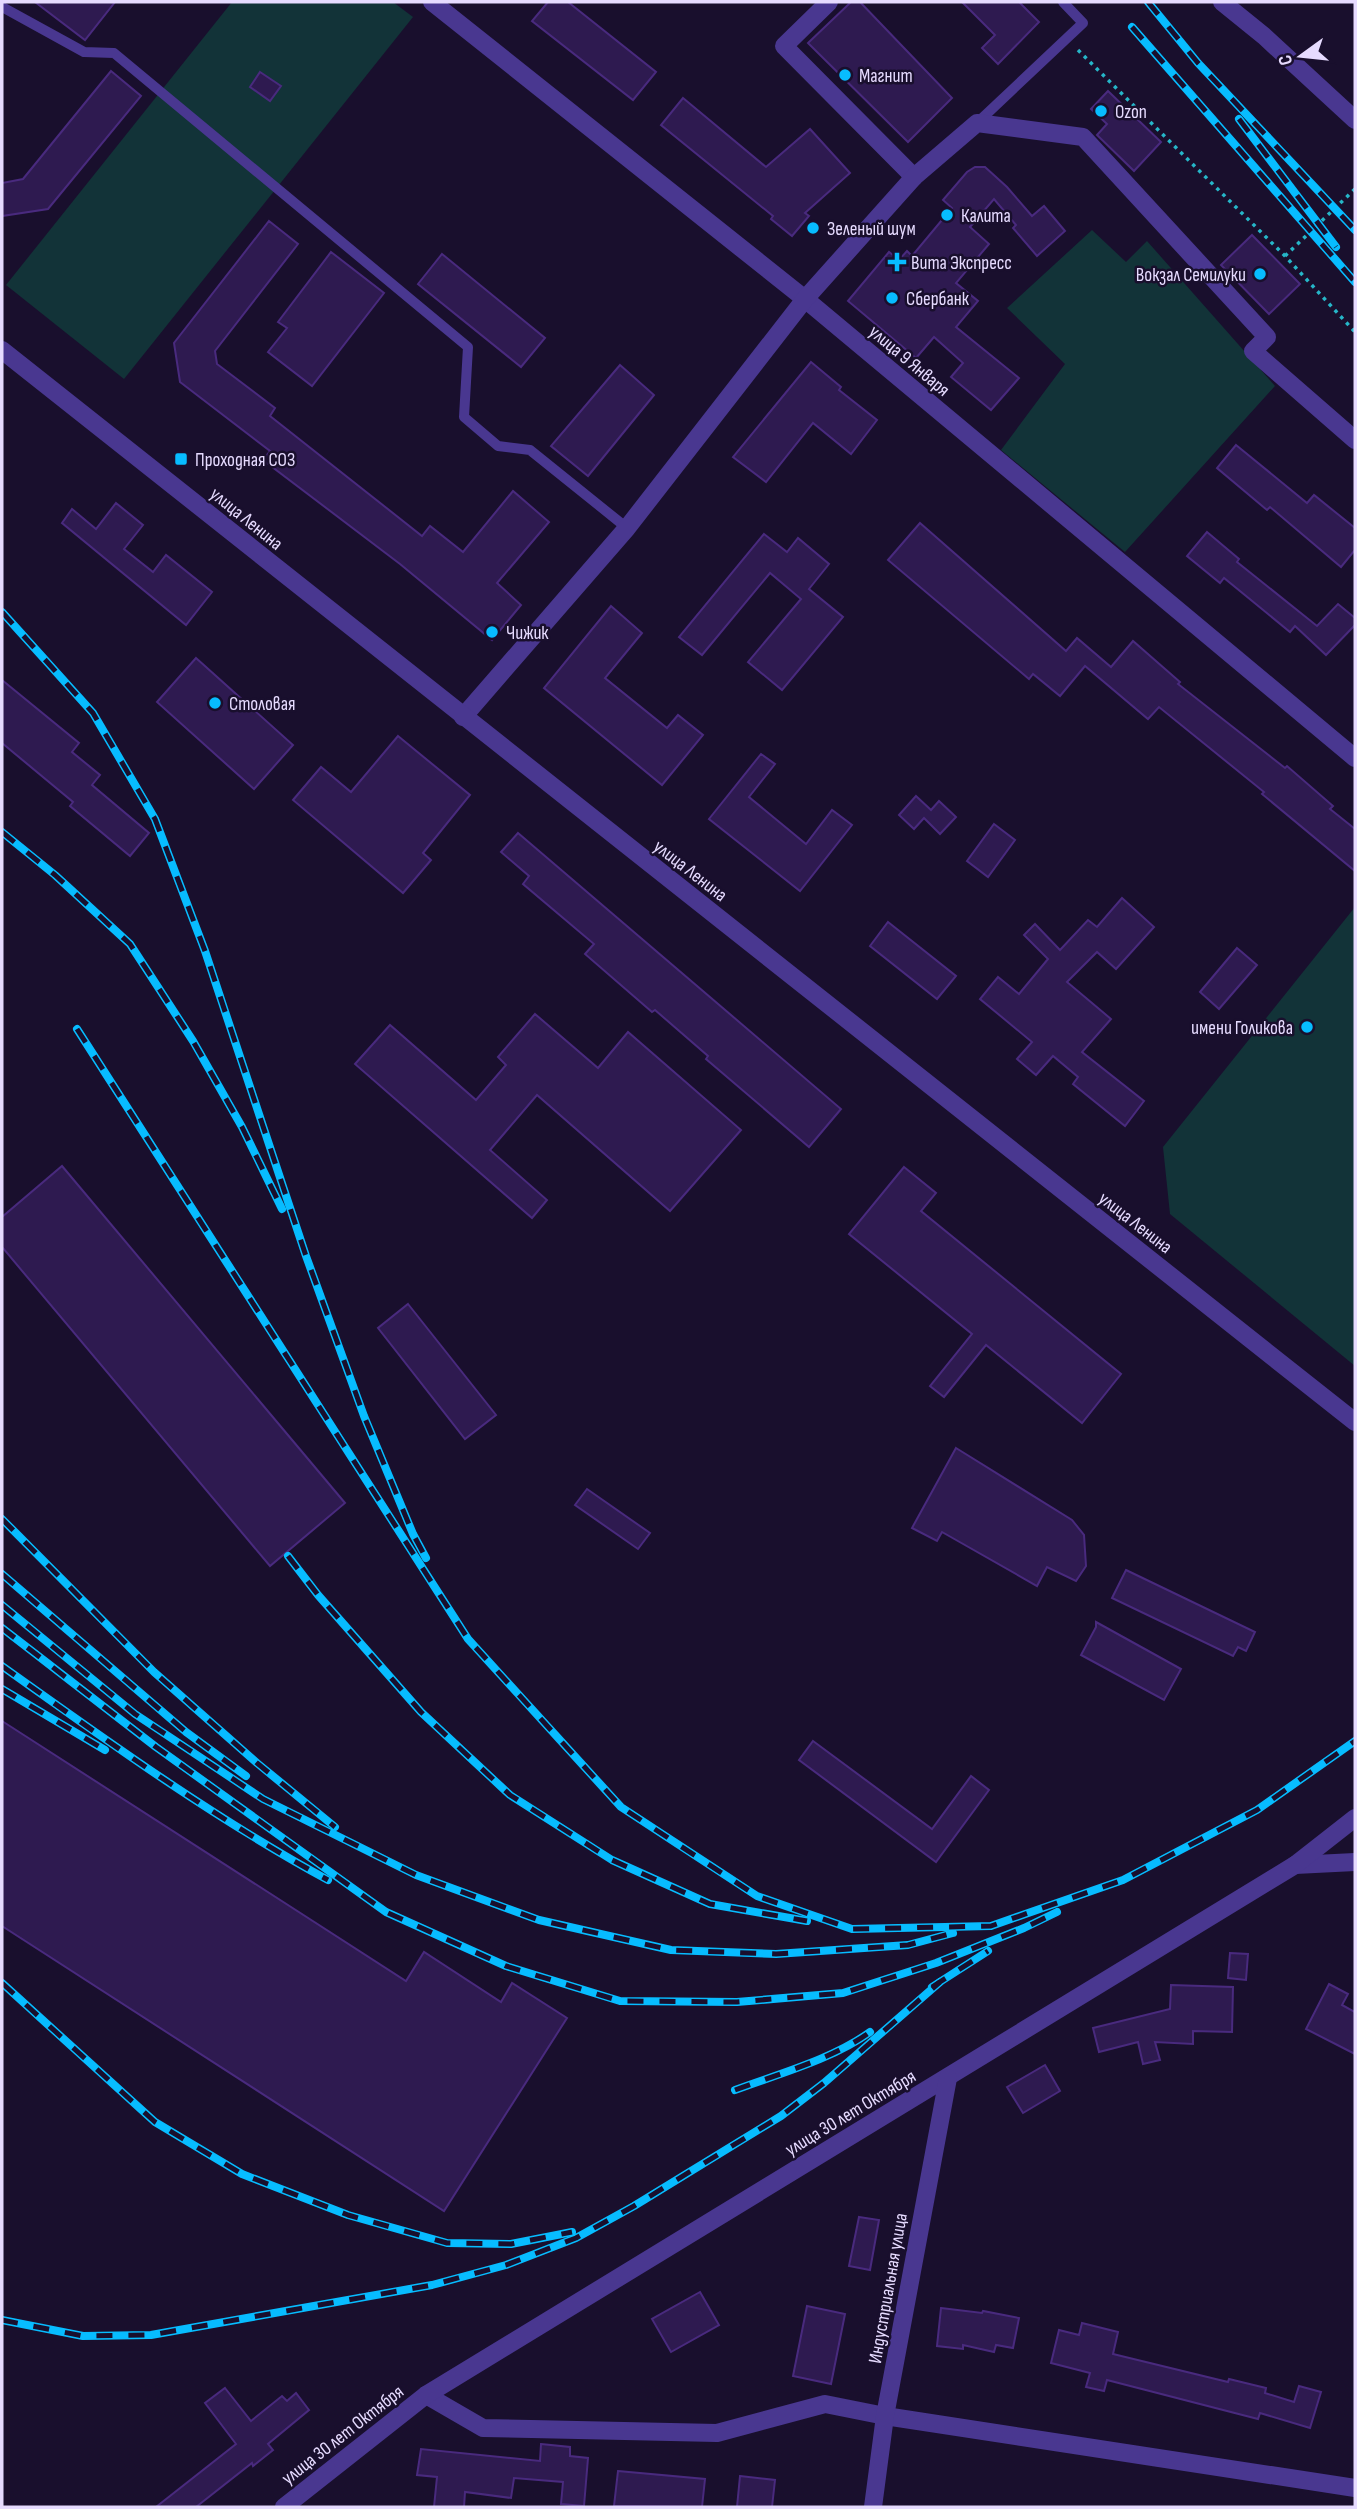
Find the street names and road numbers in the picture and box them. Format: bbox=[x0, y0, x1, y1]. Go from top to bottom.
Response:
street label: улица 9 Января bbox=[864, 321, 954, 402]
street label: улица Ленина bbox=[205, 483, 287, 556]
street label: улица Ленина bbox=[649, 835, 731, 907]
street label: улица Ленина bbox=[1094, 1187, 1176, 1259]
street label: улица 30 лет Октября bbox=[781, 2065, 920, 2161]
street label: Индустриальная улица bbox=[864, 2211, 913, 2365]
street label: улица 30 лет Октября bbox=[277, 2380, 409, 2490]

